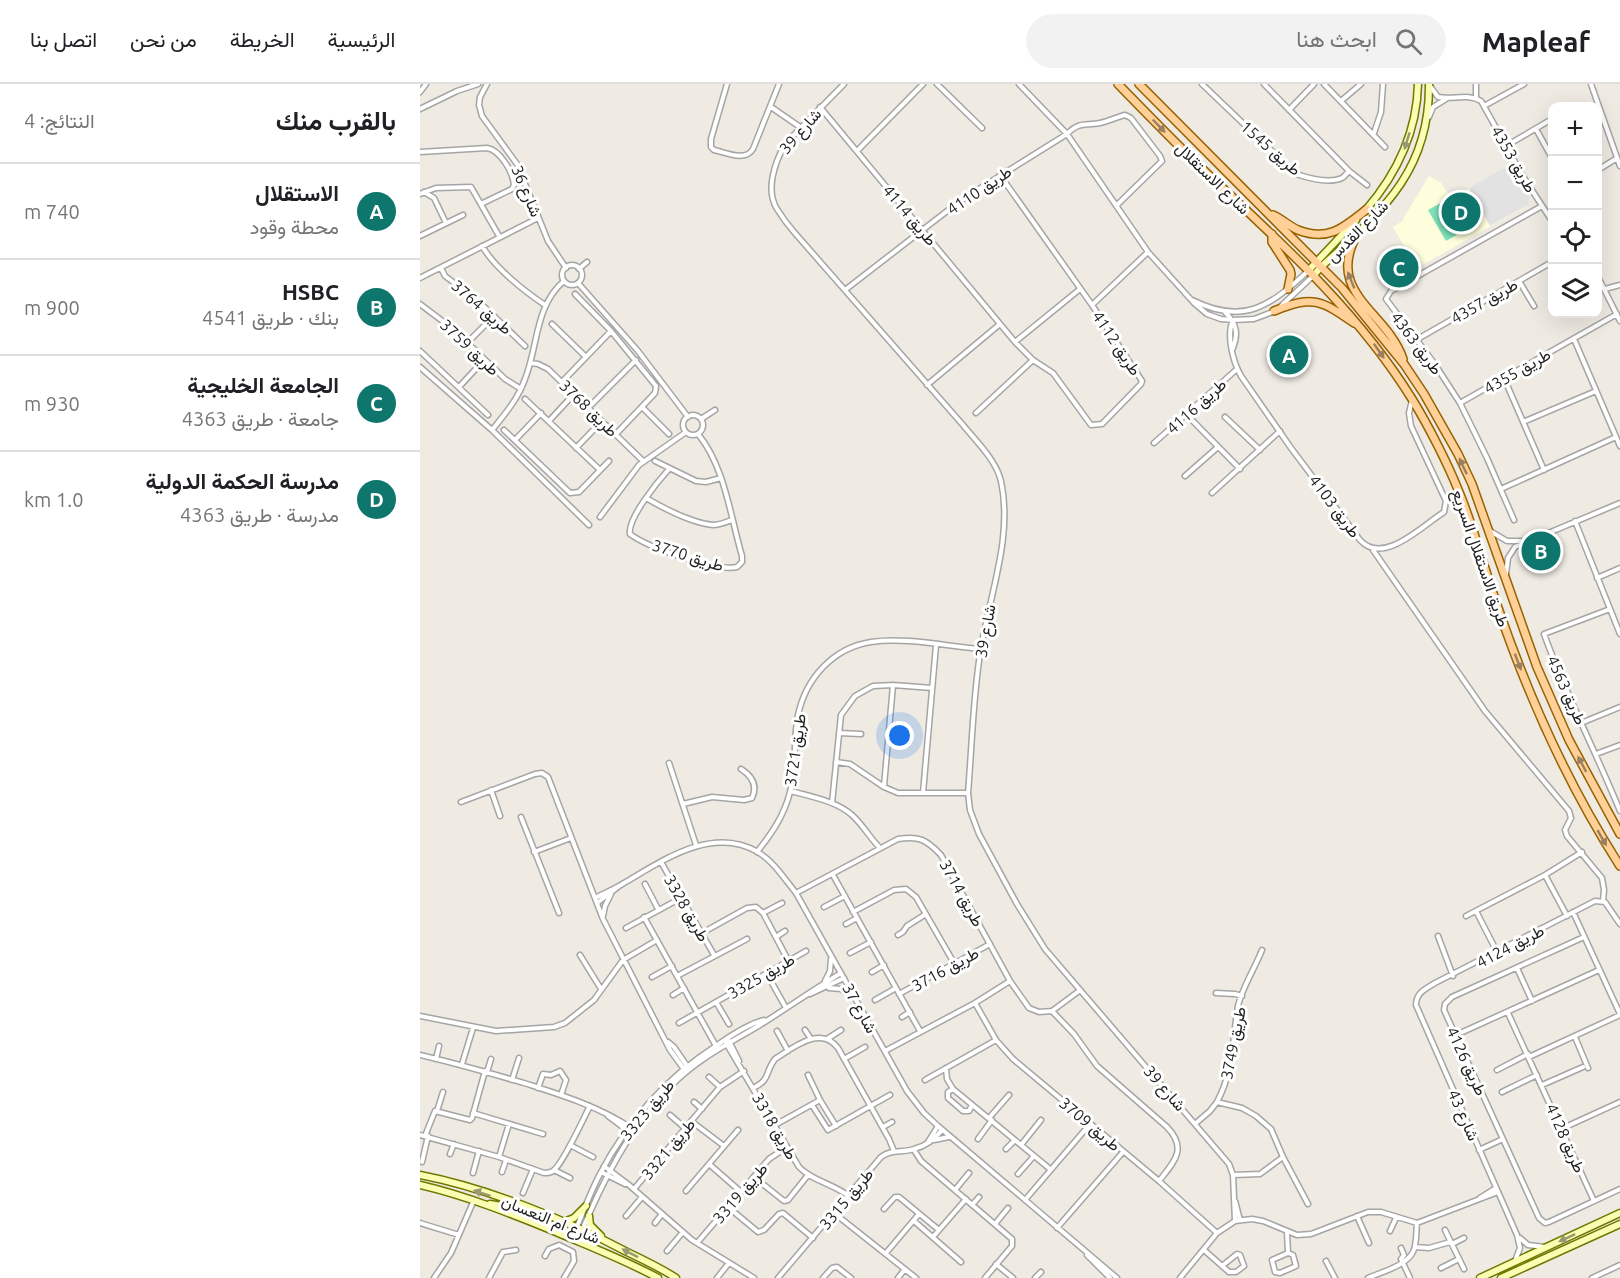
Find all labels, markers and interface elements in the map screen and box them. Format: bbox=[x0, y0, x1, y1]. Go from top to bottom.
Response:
search box bbox=[1026, 14, 1446, 68]
icon: search bbox=[1392, 25, 1425, 58]
text: ابحث هنا bbox=[1296, 26, 1377, 51]
text: Mapleaf bbox=[1482, 26, 1590, 57]
text: اتصل بنا bbox=[30, 27, 97, 51]
text: من نحن bbox=[130, 27, 197, 51]
text: الخريطة bbox=[230, 27, 295, 51]
text: الرئيسية bbox=[328, 27, 395, 51]
map controls bbox=[1548, 102, 1602, 318]
button: + bbox=[1548, 102, 1602, 156]
street label: شارع 39 bbox=[776, 105, 827, 159]
text: بالقرب منك bbox=[276, 106, 396, 135]
text: النتائج: 4 bbox=[24, 109, 95, 132]
street label: طريق 1545 bbox=[1236, 117, 1305, 180]
one-way arrow bbox=[1152, 118, 1166, 133]
street label: طريق 4353 bbox=[1486, 123, 1540, 196]
one-way arrow bbox=[1402, 132, 1412, 150]
street label: شارع الاستقلال bbox=[1170, 138, 1254, 220]
button: − bbox=[1548, 156, 1602, 210]
street label: طريق 4110 bbox=[943, 162, 1016, 220]
street label: شارع 36 bbox=[505, 163, 546, 220]
text: الاستقلال bbox=[255, 180, 339, 205]
street label: طريق 4114 bbox=[878, 181, 941, 250]
pin: D bbox=[1442, 190, 1480, 234]
street label: شارع القدس bbox=[1323, 197, 1394, 268]
text: 740 m bbox=[24, 200, 80, 223]
text: A bbox=[369, 200, 384, 223]
button: locate bbox=[1548, 210, 1602, 264]
text: محطة وقود bbox=[250, 215, 339, 238]
pin: C bbox=[1380, 246, 1418, 291]
button: layers bbox=[1548, 264, 1602, 318]
one-way arrow bbox=[1346, 271, 1355, 289]
street label: طريق 4357 bbox=[1448, 275, 1521, 329]
street label: طريق 3764 bbox=[447, 276, 516, 339]
text: HSBC bbox=[282, 279, 339, 304]
text: 900 m bbox=[24, 296, 80, 319]
text: B bbox=[370, 296, 383, 319]
text: بنك · طريق 4541 bbox=[202, 306, 339, 329]
street label: طريق 4112 bbox=[1087, 307, 1145, 380]
street label: طريق 4363 bbox=[1386, 308, 1446, 379]
street label: طريق 3759 bbox=[436, 315, 503, 380]
pin: A bbox=[1270, 332, 1308, 378]
one-way arrow bbox=[1373, 343, 1385, 359]
street label: طريق 4355 bbox=[1481, 345, 1554, 399]
text: الجامعة الخليجية bbox=[187, 372, 339, 397]
street label: طريق 4116 bbox=[1163, 375, 1231, 439]
street label: طريق 3768 bbox=[555, 376, 622, 442]
text: 930 m bbox=[24, 392, 80, 415]
text: C bbox=[370, 392, 383, 415]
text: جامعة · طريق 4363 bbox=[182, 407, 339, 430]
one-way arrow bbox=[1459, 458, 1468, 475]
text: مدرسة الحكمة الدولية bbox=[146, 468, 339, 493]
street label: طريق 4103 bbox=[1304, 471, 1364, 542]
street label: طريق الاستقلال السريع bbox=[1446, 487, 1513, 630]
text: 1.0 km bbox=[24, 488, 83, 511]
text: D bbox=[369, 488, 384, 511]
text: مدرسة · طريق 4363 bbox=[180, 503, 339, 526]
pin: B bbox=[1522, 528, 1560, 574]
street label: طريق 3770 bbox=[650, 536, 726, 576]
street label: شارع 39 bbox=[971, 603, 1001, 660]
one-way arrow bbox=[1514, 653, 1523, 671]
street label: طريق 4563 bbox=[1542, 653, 1590, 728]
street label: طريق 3721 bbox=[781, 712, 811, 788]
your location bbox=[885, 721, 914, 750]
one-way arrow bbox=[1577, 755, 1587, 772]
one-way arrow bbox=[1597, 830, 1608, 846]
street label: طريق 3714 bbox=[935, 856, 988, 931]
street label: طريق 3328 bbox=[659, 872, 713, 945]
street label: طريق 4124 bbox=[1473, 921, 1548, 973]
street label: طريق 3716 bbox=[908, 943, 983, 996]
street label: طريق 3325 bbox=[725, 950, 798, 1004]
street label: شارع 37 bbox=[836, 980, 881, 1037]
street label: طريق 3749 bbox=[1217, 1005, 1251, 1081]
street label: طريق 4126 bbox=[1441, 1024, 1491, 1099]
street label: شارع 39 bbox=[1138, 1062, 1189, 1116]
street label: طريق 3323 bbox=[616, 1076, 679, 1145]
street label: شارع 43 bbox=[1442, 1087, 1483, 1145]
street label: طريق 3318 bbox=[747, 1090, 801, 1163]
street label: طريق 3709 bbox=[1055, 1093, 1124, 1156]
street label: طريق 4128 bbox=[1541, 1101, 1589, 1176]
street label: طريق 3321 bbox=[637, 1115, 700, 1184]
street label: طريق 3319 bbox=[709, 1159, 772, 1228]
street label: طريق 3315 bbox=[815, 1165, 878, 1234]
one-way arrow bbox=[473, 1187, 491, 1197]
street label: شارع ام النعسان bbox=[498, 1191, 603, 1250]
one-way arrow bbox=[1558, 1233, 1575, 1242]
one-way arrow bbox=[621, 1248, 638, 1258]

